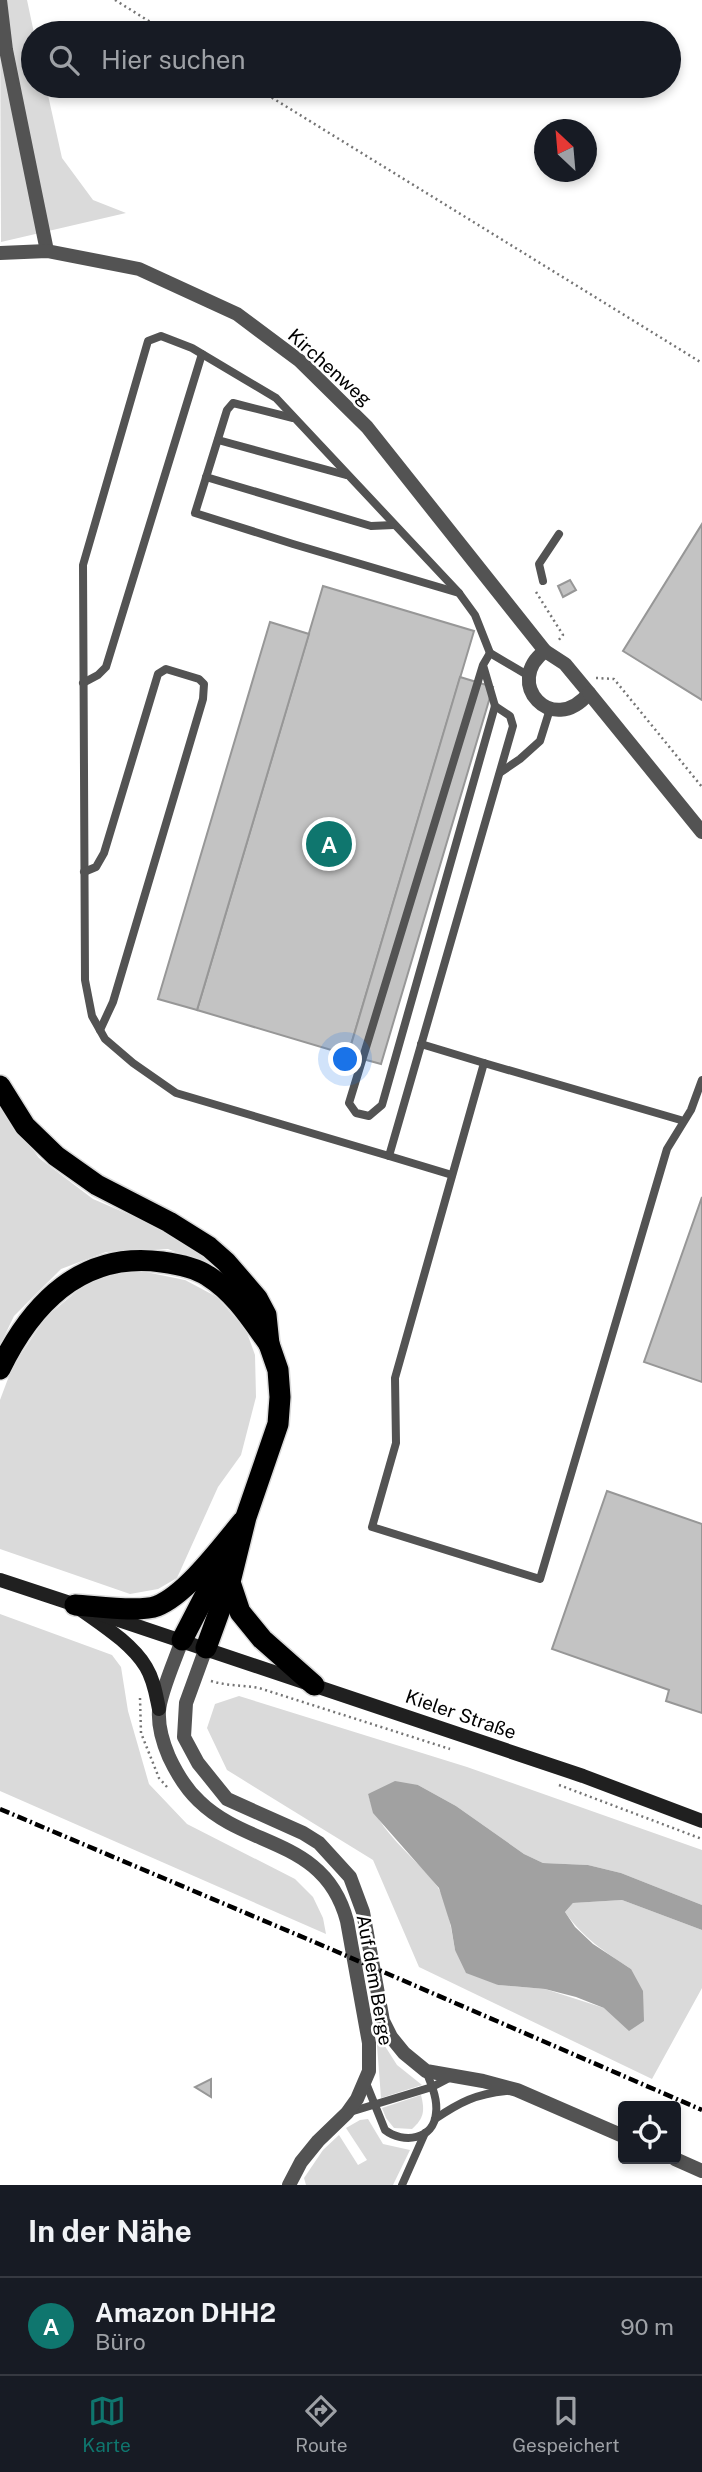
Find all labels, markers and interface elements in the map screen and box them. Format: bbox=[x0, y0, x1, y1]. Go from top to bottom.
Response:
search box bbox=[21, 21, 681, 98]
icon: search bbox=[45, 41, 83, 79]
text: Hier suchen bbox=[101, 44, 246, 75]
north arrow bbox=[534, 119, 597, 182]
street label: Kirchenweg bbox=[284, 324, 376, 410]
pin: A bbox=[306, 818, 352, 870]
your location bbox=[328, 1042, 362, 1076]
street label: Kieler Straße bbox=[403, 1685, 519, 1743]
street label: Auf dem Berge bbox=[353, 1913, 397, 2047]
map controls bbox=[618, 2101, 681, 2164]
button: locate bbox=[618, 2101, 681, 2164]
text: In der Nähe bbox=[28, 2213, 192, 2249]
text: Amazon DHH2 bbox=[95, 2297, 276, 2328]
text: A bbox=[43, 2313, 59, 2340]
text: 90 m bbox=[620, 2313, 674, 2340]
text: Büro bbox=[95, 2328, 146, 2355]
tab: Karte bbox=[82, 2392, 131, 2456]
tab: Route bbox=[295, 2392, 348, 2456]
tab: Gespeichert bbox=[512, 2392, 620, 2456]

